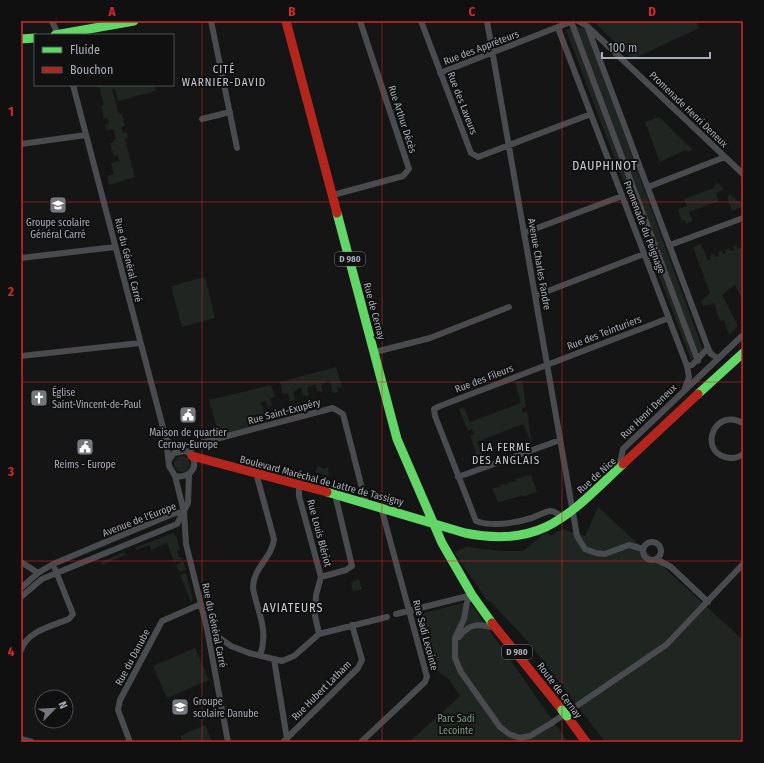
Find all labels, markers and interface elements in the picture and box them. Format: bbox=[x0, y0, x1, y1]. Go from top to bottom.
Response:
text: A bbox=[107, 4, 116, 19]
text: B bbox=[288, 4, 296, 19]
text: C bbox=[469, 4, 476, 19]
text: D bbox=[648, 4, 656, 19]
street label: Rue des Appréteurs bbox=[442, 28, 521, 68]
legend bbox=[34, 34, 174, 86]
scale bar bbox=[602, 34, 710, 60]
text: 100 m bbox=[608, 41, 637, 55]
text: Fluide bbox=[70, 43, 100, 57]
district label: CITÉ WARNIER-DAVID bbox=[182, 62, 266, 89]
text: Bouchon bbox=[70, 63, 113, 77]
street label: Promenade Henri Deneux bbox=[647, 69, 730, 151]
street label: Rue des Laveurs bbox=[445, 70, 480, 136]
street label: Rue Arthur Décès bbox=[385, 84, 419, 155]
text: 1 bbox=[8, 104, 14, 119]
district label: DAUPHINOT bbox=[572, 159, 638, 173]
street label: Promenade du Peignage bbox=[621, 179, 667, 276]
school or university icon: Groupe scolaire Général Carré bbox=[48, 195, 68, 215]
place label: Groupe scolaire Général Carré bbox=[26, 217, 90, 241]
street label: Rue du Général Carré bbox=[112, 217, 144, 304]
street label: Avenue Charles Fandre bbox=[525, 218, 553, 311]
road number: D 980 bbox=[335, 252, 365, 266]
street label: Rue de Cernay bbox=[361, 281, 388, 342]
text: 2 bbox=[7, 284, 14, 299]
street label: Rue des Teinturiers bbox=[565, 313, 643, 353]
street label: Rue des Fileurs bbox=[453, 362, 515, 396]
street label: Rue Henri Deneux bbox=[618, 382, 680, 441]
place label: Église Saint-Vincent-de-Paul bbox=[52, 385, 142, 411]
church icon: Église Saint-Vincent-de-Paul bbox=[29, 388, 49, 408]
street label: Rue Saint-Exupéry bbox=[247, 396, 322, 427]
public building icon: Maison de quartier Cernay-Europe bbox=[178, 405, 198, 425]
place label: Maison de quartier Cernay-Europe bbox=[149, 427, 227, 451]
public building icon: Reims - Europe bbox=[75, 437, 95, 457]
district label: LA FERME DES ANGLAIS bbox=[472, 441, 540, 467]
street label: Boulevard Maréchal de Lattre de Tassigny bbox=[239, 453, 405, 509]
street label: Rue de Nice bbox=[575, 455, 619, 496]
place label: Reims - Europe bbox=[54, 459, 116, 471]
text: 3 bbox=[7, 464, 14, 479]
street label: Rue Louis Blériot bbox=[304, 498, 334, 569]
street label: Avenue de l'Europe bbox=[101, 500, 178, 540]
street label: Rue du Général Carré bbox=[199, 582, 229, 669]
street label: Rue Sadi Lecointe bbox=[410, 599, 440, 672]
district label: AVIATEURS bbox=[263, 601, 323, 615]
street label: Rue du Danube bbox=[113, 627, 153, 688]
text: 4 bbox=[8, 644, 15, 659]
road number: D 980 bbox=[502, 645, 532, 659]
street label: Rue Hubert Latham bbox=[290, 659, 354, 723]
street label: Route de Cernay bbox=[534, 660, 584, 721]
north arrow bbox=[34, 689, 74, 729]
place label: Groupe scolaire Danube bbox=[193, 696, 259, 720]
school or university icon: Groupe scolaire Danube bbox=[170, 697, 190, 717]
text: N bbox=[55, 699, 70, 711]
park label: Parc Sadi Lecointe bbox=[437, 713, 475, 737]

